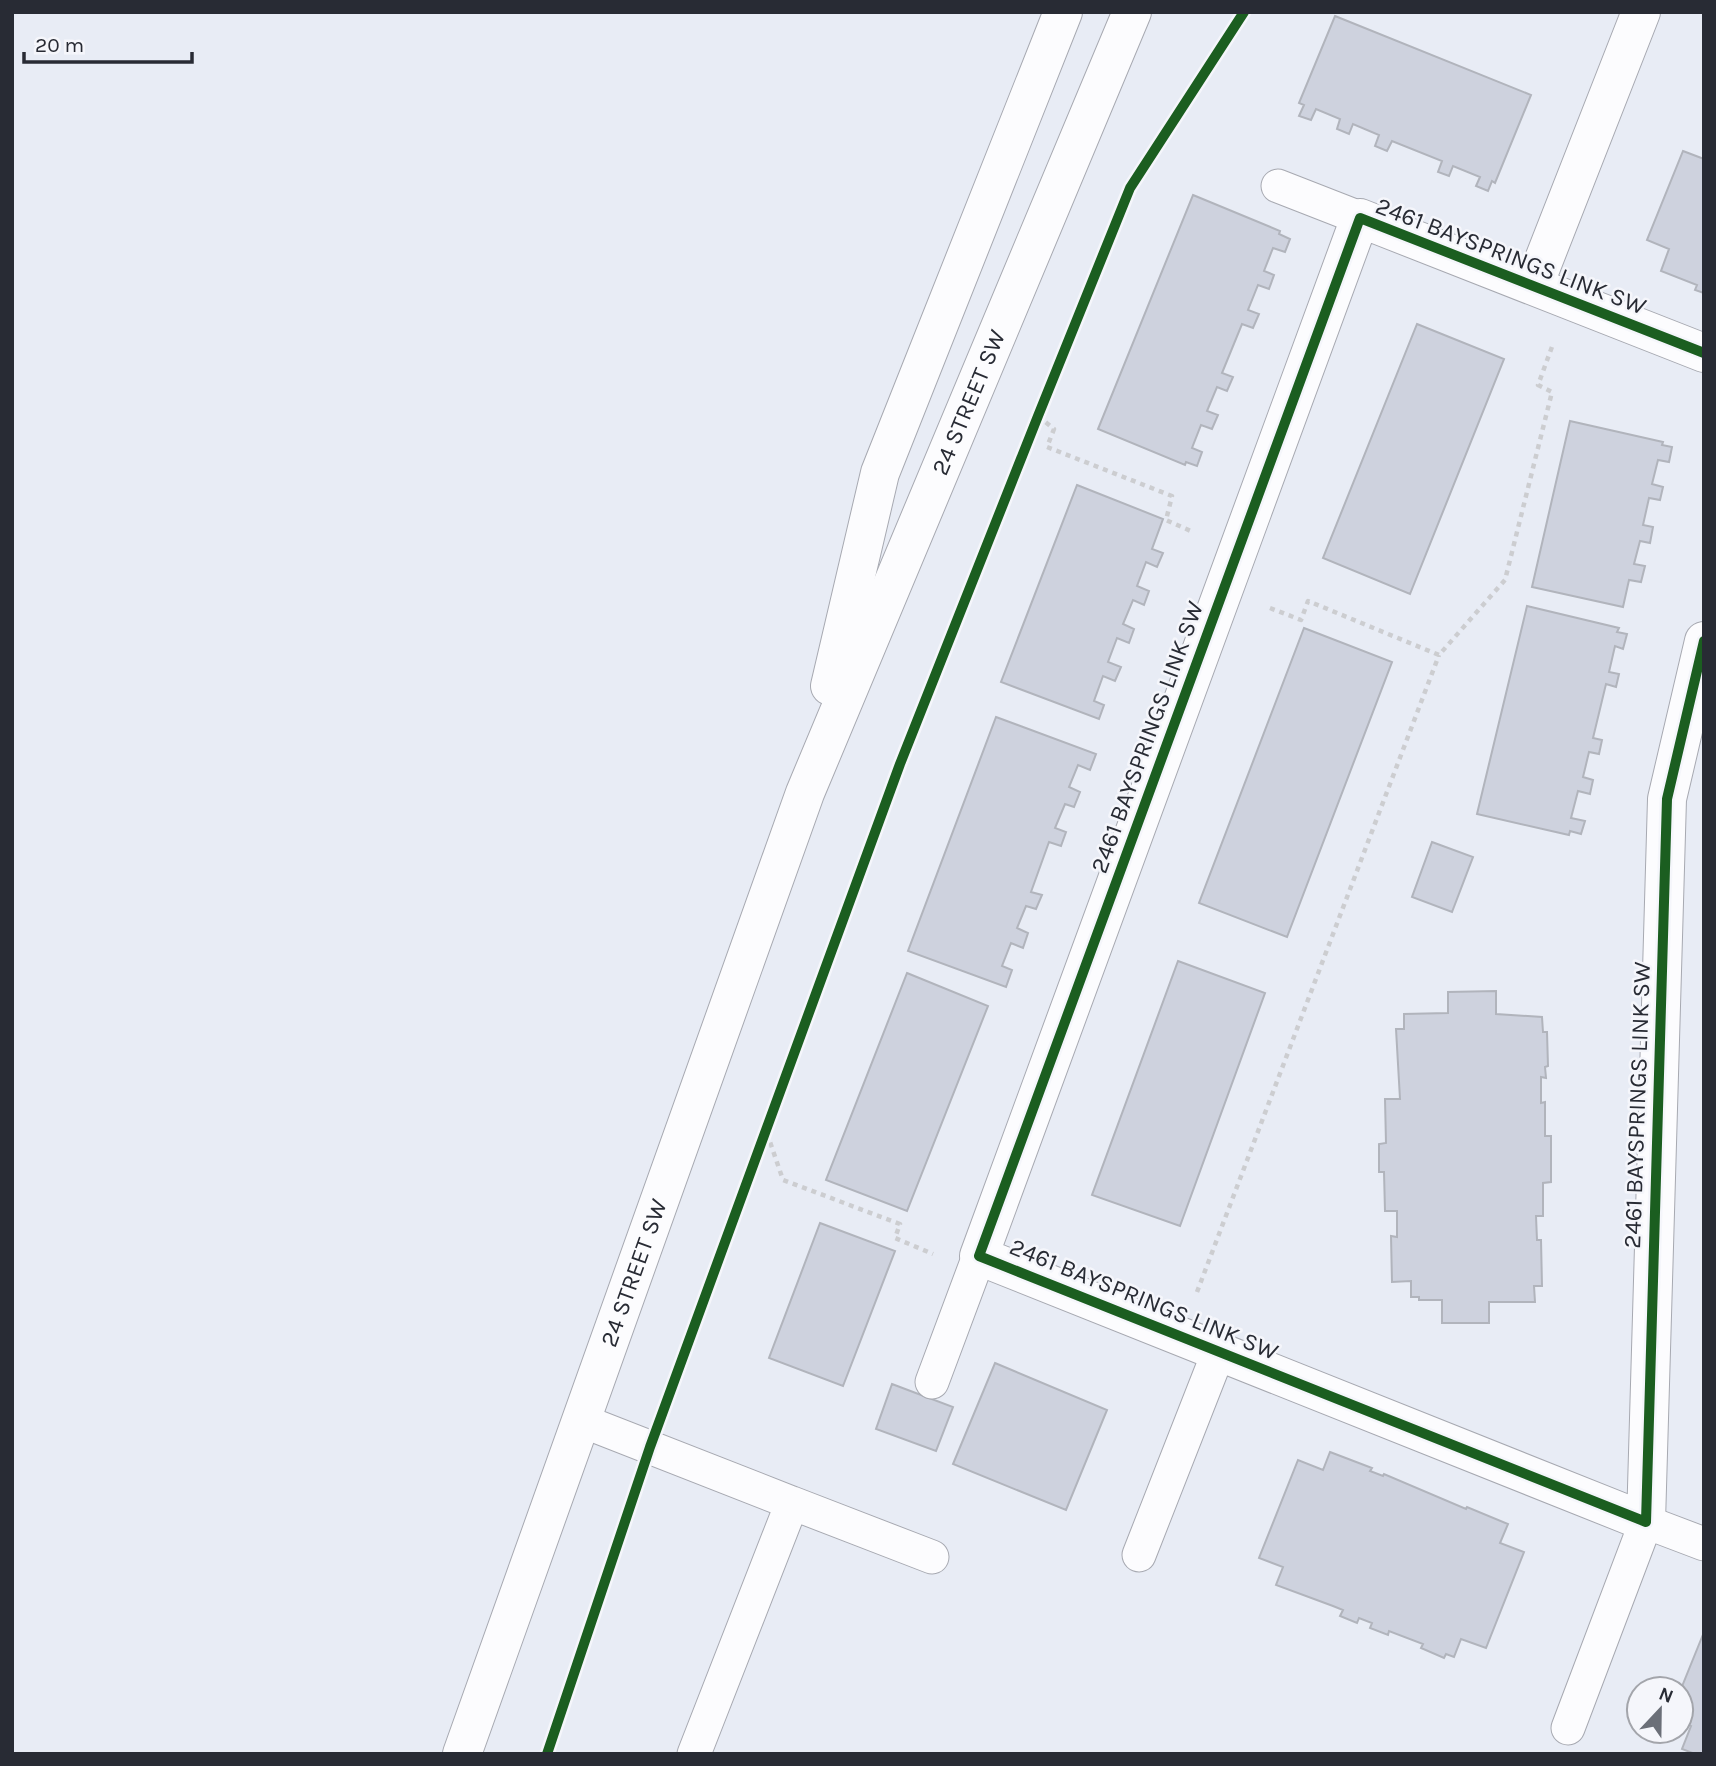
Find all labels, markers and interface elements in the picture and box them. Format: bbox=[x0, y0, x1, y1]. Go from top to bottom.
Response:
scale bar bbox=[24, 21, 192, 65]
text: 20 m bbox=[35, 33, 84, 57]
street label: 2461 BAYSPRINGS LINK SW bbox=[1372, 191, 1651, 321]
street label: 24 STREET SW bbox=[926, 325, 1012, 479]
street label: 2461 BAYSPRINGS LINK SW bbox=[1085, 597, 1209, 877]
street label: 2461 BAYSPRINGS LINK SW bbox=[1618, 960, 1656, 1249]
street label: 24 STREET SW bbox=[595, 1195, 673, 1350]
street label: 2461 BAYSPRINGS LINK SW bbox=[1006, 1232, 1283, 1366]
north arrow bbox=[1625, 1675, 1695, 1745]
text: N bbox=[1656, 1682, 1676, 1708]

